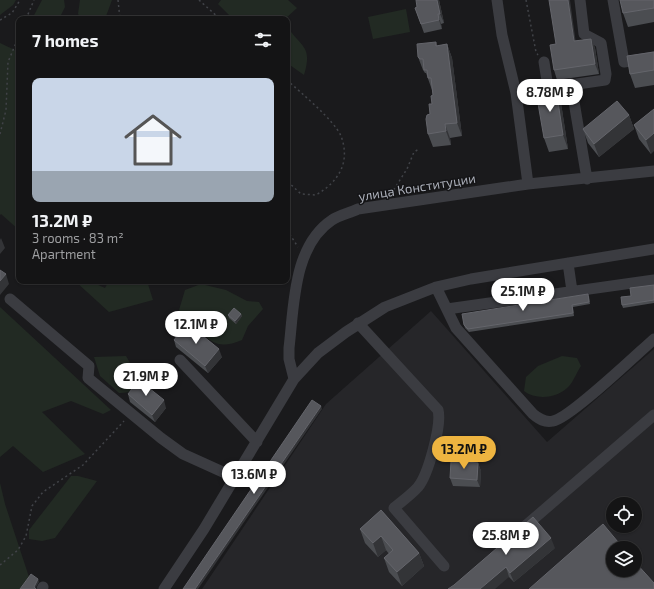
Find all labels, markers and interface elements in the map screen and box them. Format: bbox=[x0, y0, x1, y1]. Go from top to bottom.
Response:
icon: filters bbox=[252, 29, 274, 51]
text: 7 homes bbox=[32, 30, 99, 50]
pin: 8.78M ₽ bbox=[513, 79, 587, 113]
text: 8.78M ₽ bbox=[526, 84, 574, 100]
icon: home bbox=[117, 104, 189, 176]
street label: улица Конституции bbox=[357, 170, 477, 204]
text: 13.2M ₽ bbox=[32, 210, 92, 230]
text: 3 rooms · 83 m² bbox=[32, 230, 124, 246]
text: Apartment bbox=[32, 246, 96, 262]
pin: 25.1M ₽ bbox=[486, 278, 560, 312]
text: 25.1M ₽ bbox=[500, 283, 546, 299]
pin: 12.1M ₽ bbox=[159, 311, 233, 345]
text: 12.1M ₽ bbox=[174, 316, 218, 332]
pin: 21.9M ₽ bbox=[109, 363, 183, 397]
text: 21.9M ₽ bbox=[123, 368, 169, 384]
pin: 13.2M ₽ bbox=[427, 436, 501, 470]
text: 13.2M ₽ bbox=[441, 441, 487, 457]
pin: 13.6M ₽ bbox=[217, 461, 291, 495]
text: 13.6M ₽ bbox=[231, 466, 277, 482]
map controls bbox=[606, 497, 642, 577]
button: locate bbox=[606, 497, 642, 533]
pin: 25.8M ₽ bbox=[469, 522, 543, 556]
text: 25.8M ₽ bbox=[482, 527, 530, 543]
button: layers bbox=[606, 541, 642, 577]

